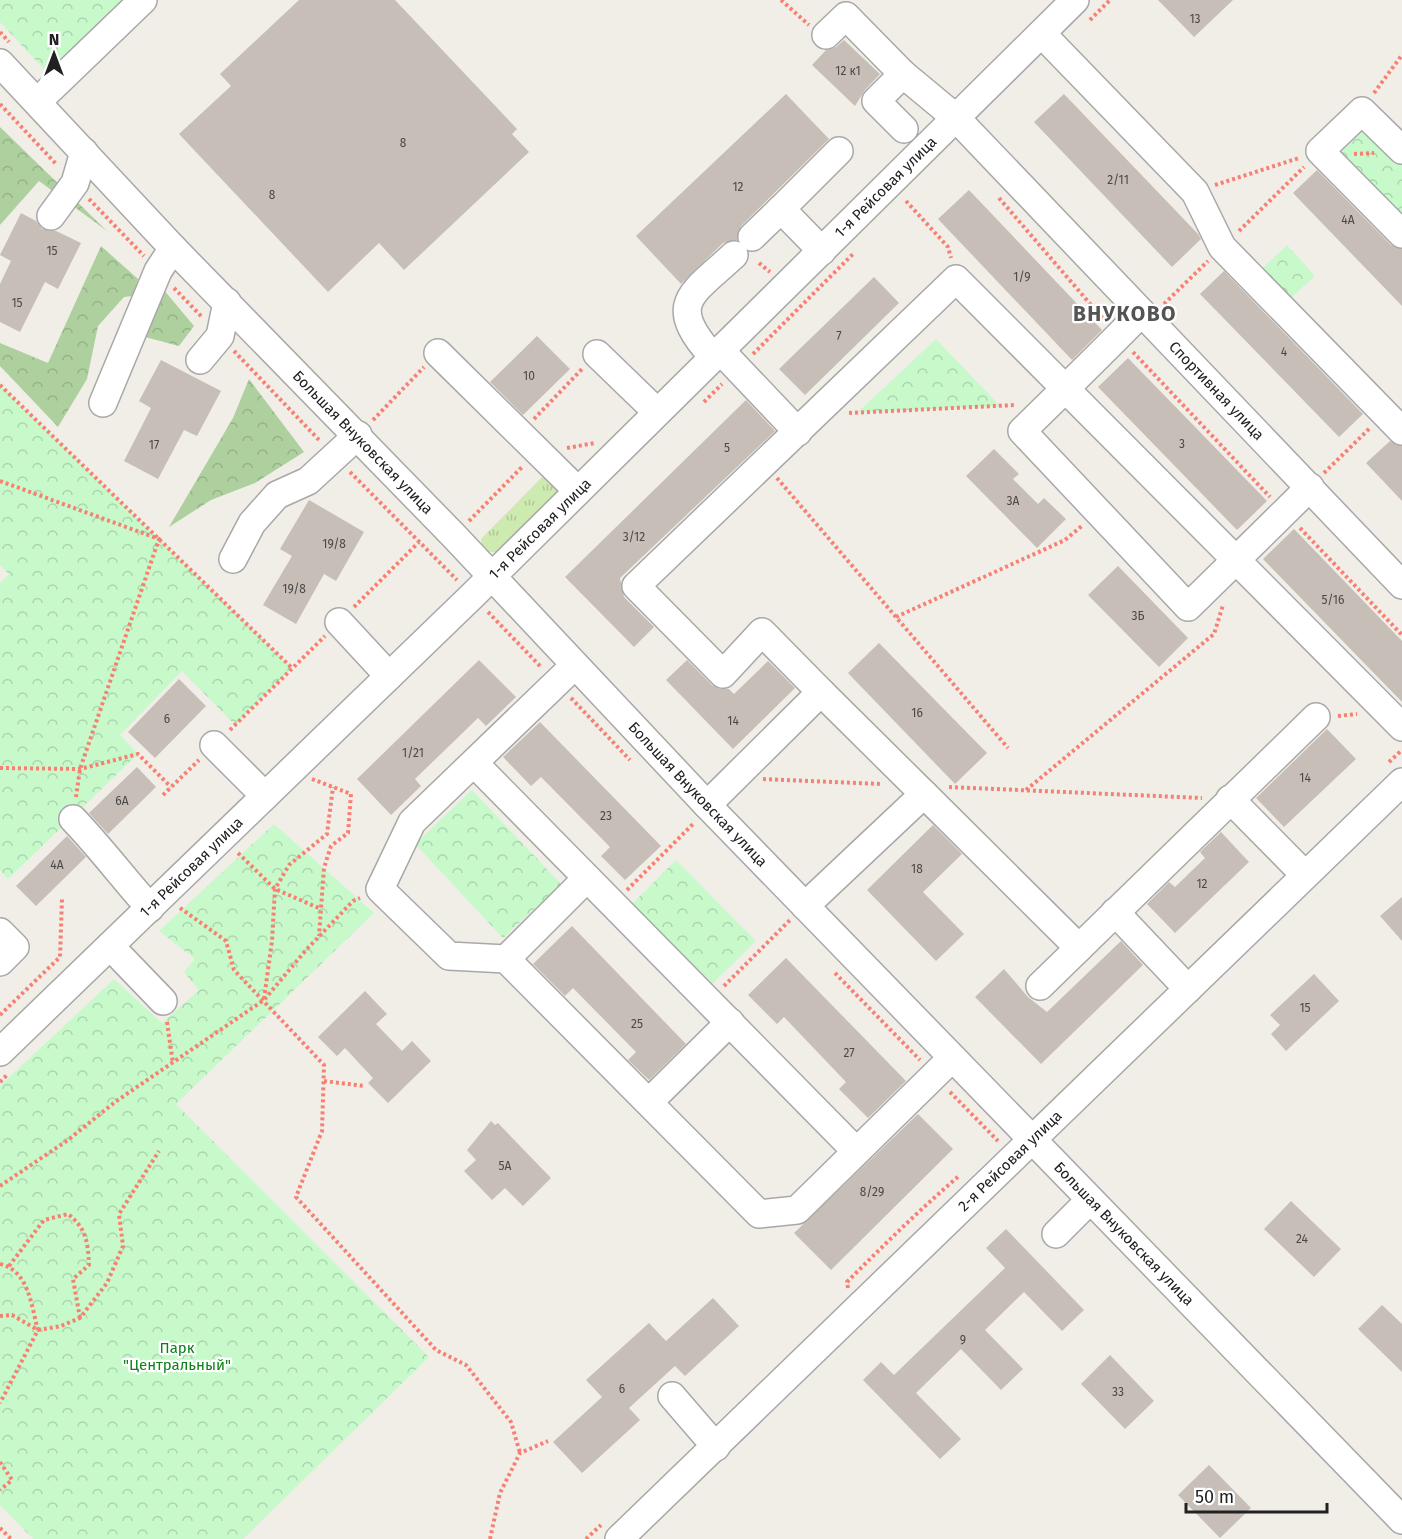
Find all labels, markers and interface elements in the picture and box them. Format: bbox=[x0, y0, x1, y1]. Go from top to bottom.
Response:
house number: 13 bbox=[1189, 12, 1201, 26]
north arrow bbox=[24, 24, 84, 84]
text: N bbox=[49, 30, 59, 49]
house number: 12 к1 bbox=[835, 64, 861, 78]
street label: 1-я Рейсовая улица bbox=[831, 133, 941, 241]
house number: 8 bbox=[400, 136, 407, 150]
house number: 2/11 bbox=[1107, 173, 1129, 187]
house number: 12 bbox=[732, 180, 744, 194]
house number: 8 bbox=[269, 188, 276, 202]
house number: 4А bbox=[1341, 213, 1355, 227]
house number: 15 bbox=[46, 244, 58, 258]
house number: 1/9 bbox=[1013, 270, 1031, 284]
house number: 15 bbox=[11, 296, 23, 310]
district label: ВНУКОВО bbox=[1073, 301, 1177, 327]
house number: 7 bbox=[836, 329, 842, 343]
street label: Спортивная улица bbox=[1165, 338, 1268, 444]
house number: 4 bbox=[1281, 345, 1288, 359]
street label: Большая Внуковская улица bbox=[289, 367, 437, 518]
house number: 10 bbox=[523, 369, 535, 383]
house number: 3 bbox=[1179, 437, 1185, 451]
house number: 17 bbox=[149, 438, 159, 452]
house number: 5 bbox=[724, 441, 730, 455]
street label: 1-я Рейсовая улица bbox=[485, 474, 595, 583]
house number: 3А bbox=[1007, 494, 1020, 508]
house number: 3/12 bbox=[623, 530, 645, 544]
house number: 19/8 bbox=[322, 537, 346, 551]
house number: 19/8 bbox=[282, 582, 306, 596]
house number: 5/16 bbox=[1322, 593, 1344, 607]
house number: 3Б bbox=[1132, 609, 1145, 623]
house number: 16 bbox=[911, 706, 923, 720]
house number: 6 bbox=[164, 712, 170, 726]
house number: 14 bbox=[727, 714, 739, 728]
street label: Большая Внуковская улица bbox=[625, 718, 771, 871]
house number: 1/21 bbox=[402, 746, 424, 760]
house number: 14 bbox=[1299, 771, 1311, 785]
house number: 6А bbox=[115, 794, 129, 808]
house number: 23 bbox=[600, 809, 612, 823]
street label: 1-я Рейсовая улица bbox=[136, 813, 247, 921]
house number: 4А bbox=[50, 858, 64, 872]
house number: 18 bbox=[911, 862, 923, 876]
house number: 12 bbox=[1196, 877, 1208, 891]
house number: 15 bbox=[1299, 1001, 1311, 1015]
house number: 25 bbox=[631, 1017, 643, 1031]
house number: 27 bbox=[843, 1046, 855, 1060]
street label: 2-я Рейсовая улица bbox=[955, 1107, 1066, 1215]
street label: Большая Внуковская улица bbox=[1050, 1158, 1198, 1309]
house number: 5А bbox=[499, 1159, 512, 1173]
house number: 8/29 bbox=[860, 1185, 884, 1199]
house number: 24 bbox=[1296, 1232, 1309, 1246]
house number: 9 bbox=[960, 1333, 966, 1347]
park label: Парк "Центральный" bbox=[123, 1339, 231, 1374]
house number: 6 bbox=[619, 1382, 625, 1396]
house number: 33 bbox=[1112, 1385, 1124, 1399]
scale bar bbox=[1186, 1476, 1327, 1514]
text: 50 m bbox=[1195, 1486, 1234, 1508]

